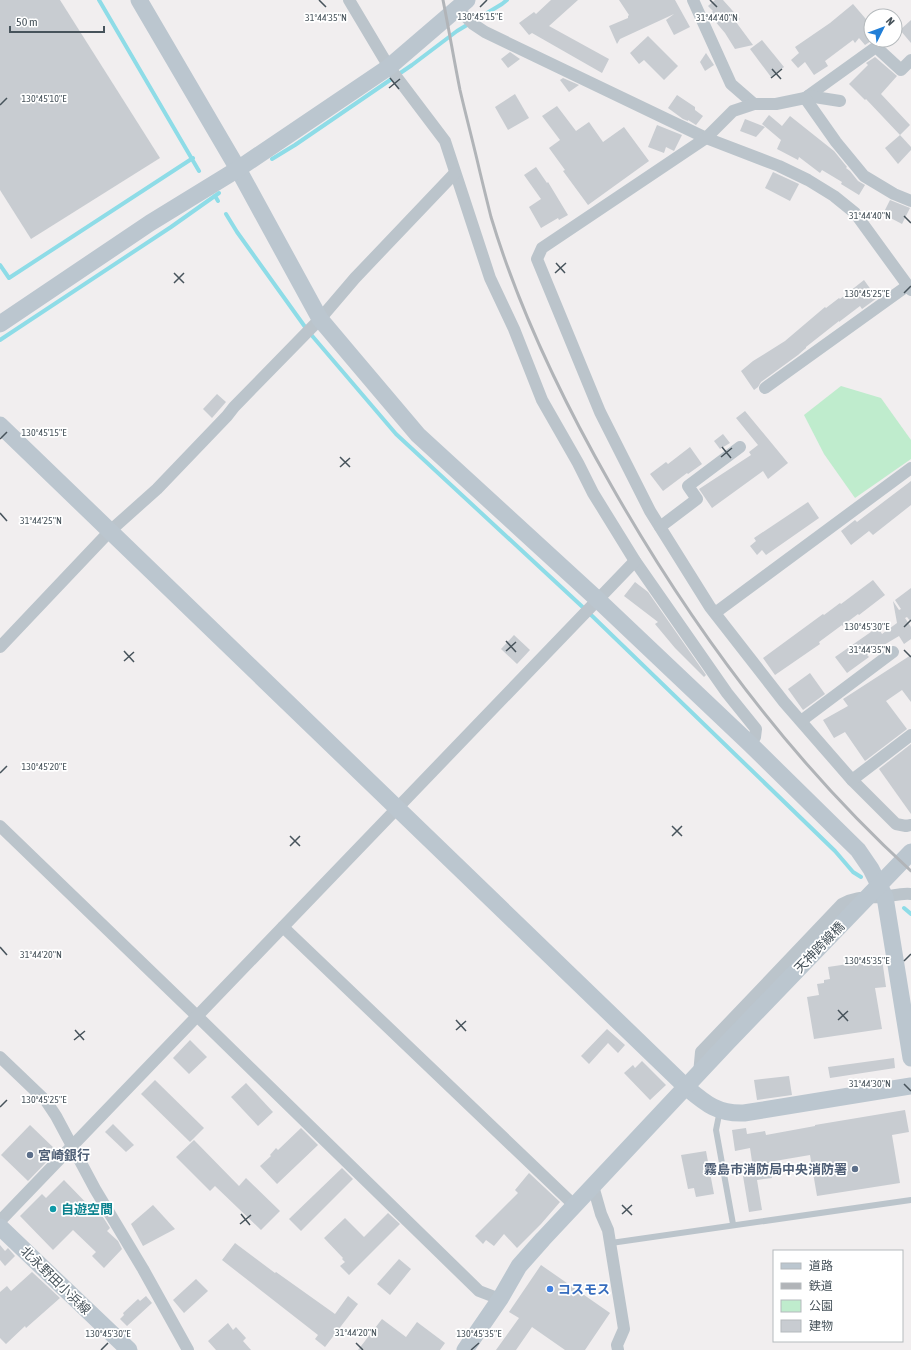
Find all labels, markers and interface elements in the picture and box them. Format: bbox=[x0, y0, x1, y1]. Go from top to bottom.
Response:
scale bar bbox=[10, 8, 104, 34]
north arrow bbox=[863, 8, 903, 48]
text: 130°45'15"E bbox=[458, 11, 503, 22]
text: 31°44'35"N bbox=[305, 12, 347, 23]
text: 31°44'40"N bbox=[696, 12, 738, 23]
text: 50 m bbox=[16, 15, 38, 29]
text: N bbox=[884, 15, 897, 28]
text: 130°45'10"E bbox=[22, 93, 67, 104]
text: 31°44'40"N bbox=[849, 210, 891, 221]
text: 130°45'25"E bbox=[845, 288, 890, 299]
text: 130°45'15"E bbox=[22, 427, 67, 438]
text: 31°44'25"N bbox=[20, 515, 62, 526]
text: 130°45'30"E bbox=[845, 621, 890, 632]
text: 31°44'35"N bbox=[849, 644, 891, 655]
text: 130°45'20"E bbox=[22, 761, 67, 772]
street label: 天神跨線橋 bbox=[791, 919, 847, 976]
text: 31°44'20"N bbox=[20, 949, 62, 960]
text: 130°45'35"E bbox=[845, 955, 890, 966]
text: 31°44'30"N bbox=[849, 1078, 891, 1089]
text: 130°45'25"E bbox=[22, 1094, 67, 1105]
place label: 宮崎銀行 bbox=[38, 1148, 90, 1163]
marker: 宮崎銀行 bbox=[25, 1150, 35, 1160]
place label: 霧島市消防局中央消防署 bbox=[704, 1162, 847, 1177]
marker: 霧島市消防局中央消防署 bbox=[850, 1164, 860, 1174]
place label: 自遊空間 bbox=[61, 1202, 113, 1217]
marker: 自遊空間 bbox=[48, 1204, 58, 1214]
street label: 北永野田小浜線 bbox=[18, 1243, 94, 1317]
legend bbox=[773, 1250, 903, 1342]
text: 道路 bbox=[809, 1259, 833, 1273]
text: 鉄道 bbox=[809, 1279, 833, 1293]
place label: コスモス bbox=[558, 1282, 610, 1297]
marker: コスモス bbox=[545, 1284, 555, 1294]
text: 公園 bbox=[809, 1299, 833, 1313]
text: 建物 bbox=[809, 1319, 833, 1333]
text: 31°44'20"N bbox=[335, 1327, 377, 1338]
text: 130°45'30"E bbox=[86, 1328, 131, 1339]
text: 130°45'35"E bbox=[457, 1328, 502, 1339]

